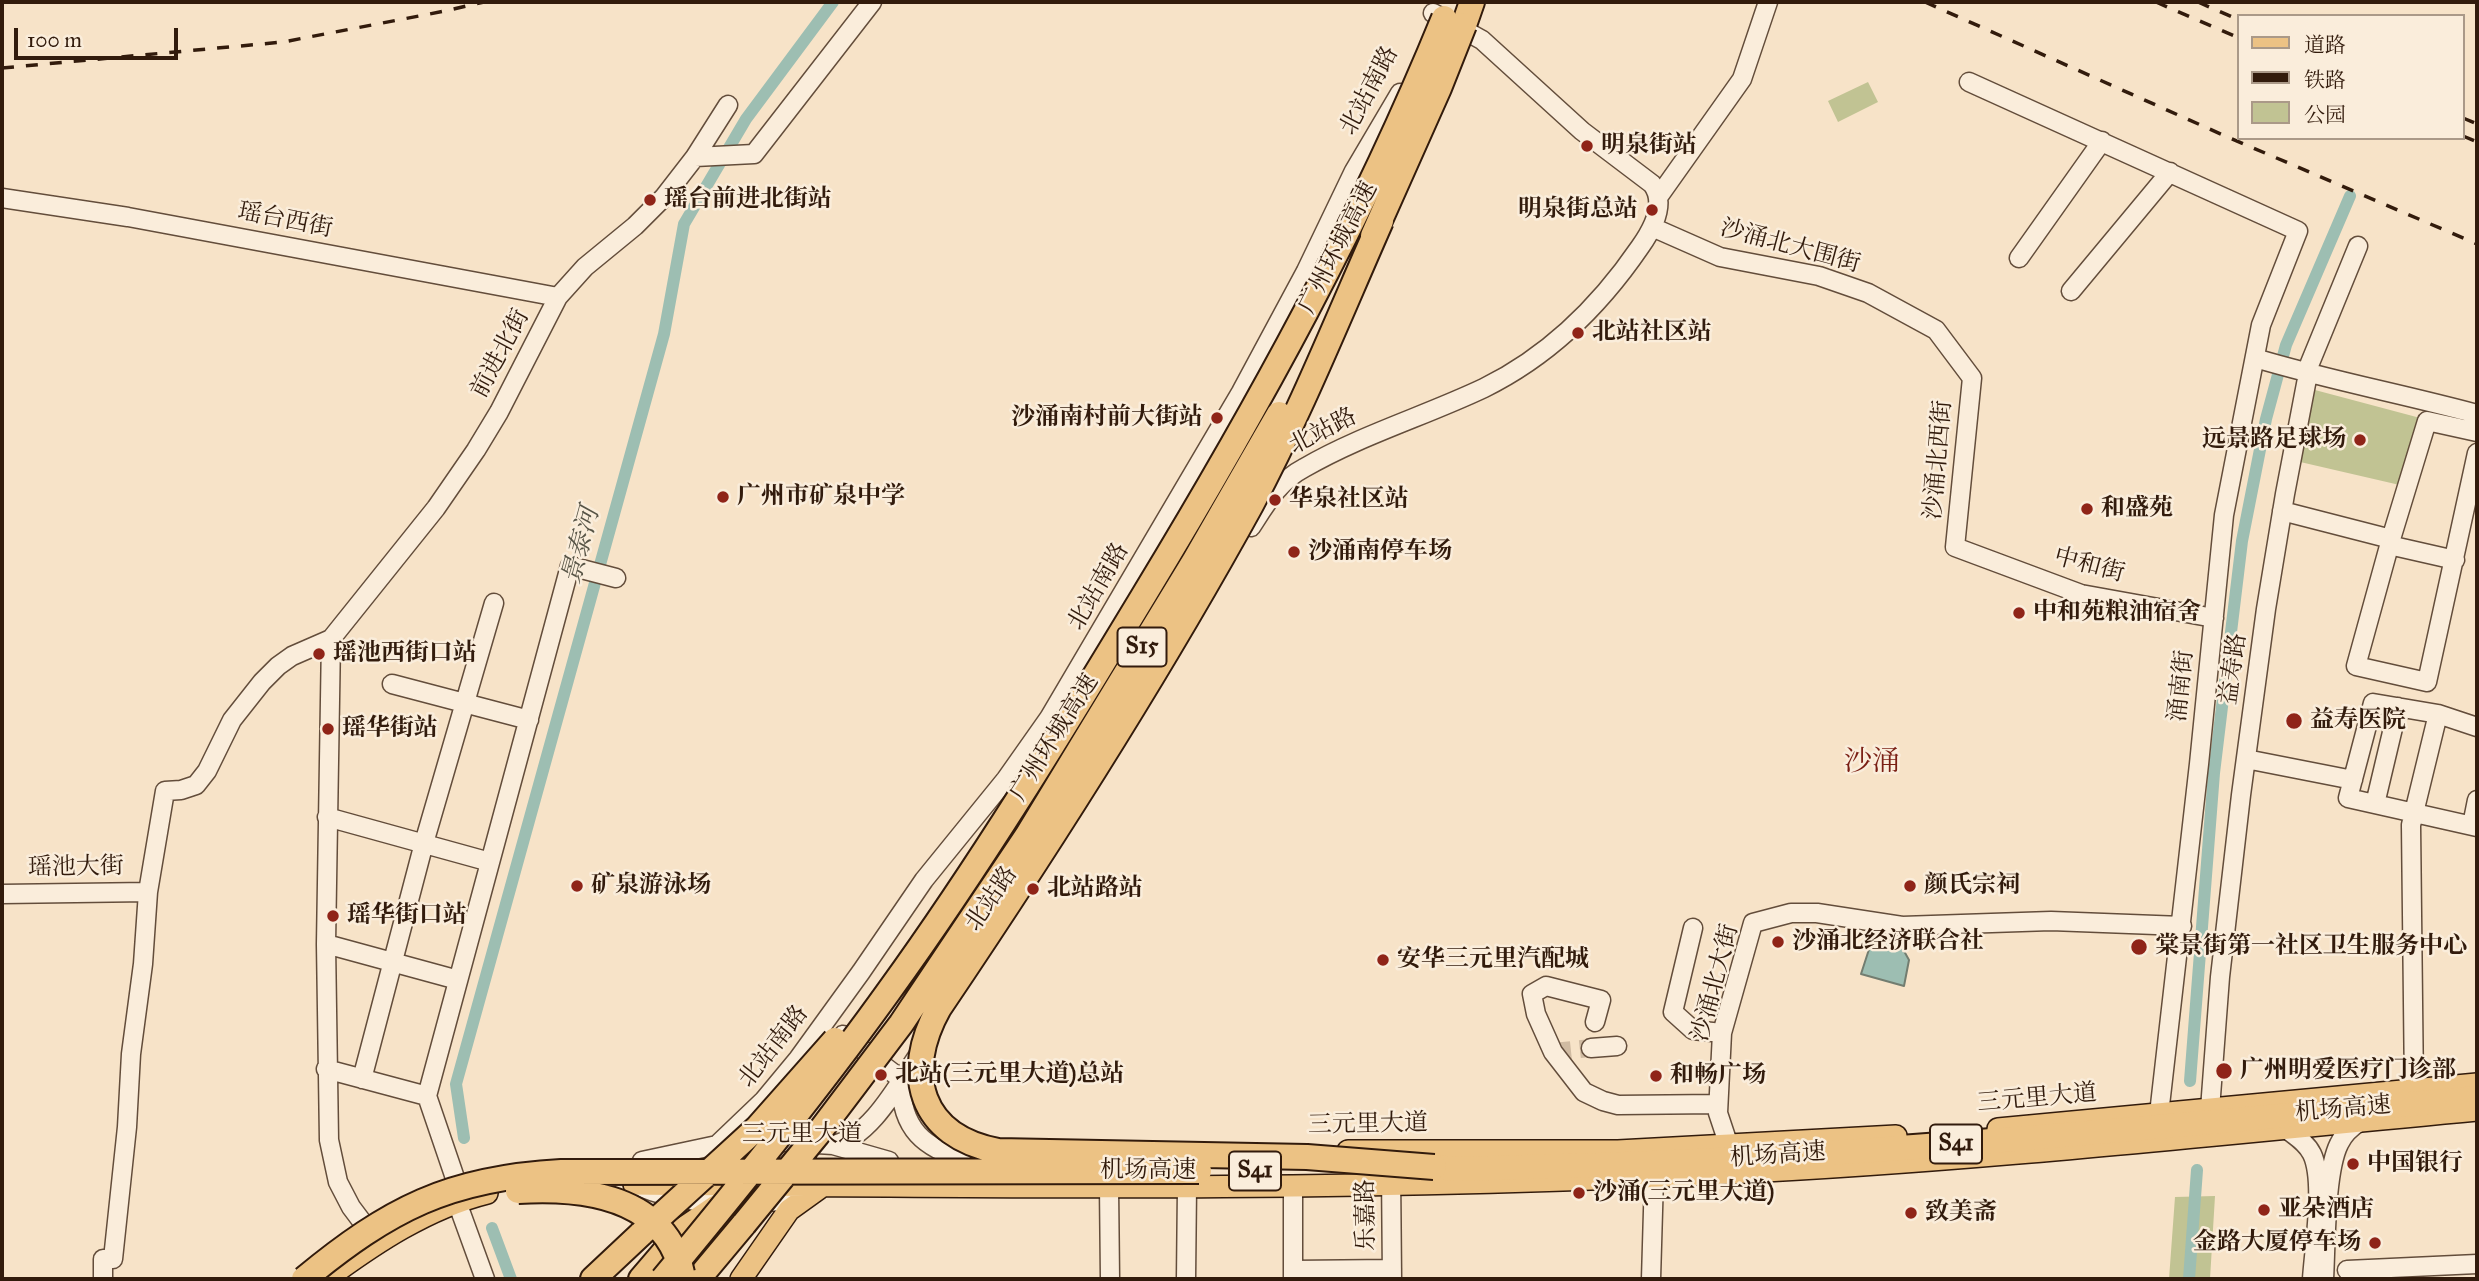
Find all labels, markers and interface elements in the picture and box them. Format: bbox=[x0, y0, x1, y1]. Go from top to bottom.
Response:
scale bar bbox=[18, 14, 182, 58]
legend bbox=[2238, 14, 2465, 140]
text: 100 m bbox=[27, 27, 82, 53]
text: 道路 bbox=[2304, 32, 2346, 58]
street label: 北站南路 bbox=[1335, 42, 1405, 140]
text: 铁路 bbox=[2304, 67, 2346, 93]
text: 公园 bbox=[2304, 102, 2346, 128]
place label: 明泉街站 bbox=[1601, 132, 1697, 160]
marker: 明泉街站 bbox=[1579, 138, 1595, 154]
street label: 广州环城高速 bbox=[1293, 177, 1385, 319]
place label: 瑶台前进北街站 bbox=[664, 186, 832, 214]
marker: 瑶台前进北街站 bbox=[642, 192, 658, 208]
place label: 明泉街总站 bbox=[1518, 196, 1638, 224]
street label: 瑶台西街 bbox=[235, 198, 335, 244]
marker: 明泉街总站 bbox=[1644, 202, 1660, 218]
street label: 沙涌北大围街 bbox=[1717, 214, 1863, 280]
street label: 前进北街 bbox=[466, 305, 536, 403]
place label: 北站社区站 bbox=[1592, 319, 1712, 347]
marker: 北站社区站 bbox=[1570, 325, 1586, 341]
street label: 沙涌北西街 bbox=[1919, 399, 1959, 521]
street label: 北站路 bbox=[1284, 403, 1362, 461]
place label: 沙涌南村前大街站 bbox=[1011, 404, 1203, 432]
marker: 沙涌南村前大街站 bbox=[1209, 410, 1225, 426]
place label: 远景路足球场 bbox=[2202, 426, 2346, 454]
marker: 远景路足球场 bbox=[2352, 432, 2368, 448]
place label: 广州市矿泉中学 bbox=[737, 483, 905, 511]
place label: 华泉社区站 bbox=[1289, 486, 1409, 514]
marker: 广州市矿泉中学 bbox=[715, 489, 731, 505]
marker: 华泉社区站 bbox=[1267, 492, 1283, 508]
place label: 和盛苑 bbox=[2101, 495, 2173, 523]
marker: 和盛苑 bbox=[2079, 501, 2095, 517]
water label: 景泰河 bbox=[557, 504, 607, 588]
street label: 北站南路 bbox=[1063, 538, 1135, 636]
place label: 沙涌南停车场 bbox=[1308, 538, 1452, 566]
street label: 中和街 bbox=[2050, 543, 2128, 589]
marker: 沙涌南停车场 bbox=[1286, 544, 1302, 560]
place label: 中和苑粮油宿舍 bbox=[2033, 599, 2201, 627]
marker: 中和苑粮油宿舍 bbox=[2011, 605, 2027, 621]
road number: S15 bbox=[1118, 628, 1166, 666]
street label: 益寿路 bbox=[2215, 631, 2253, 707]
place label: 瑶池西街口站 bbox=[333, 640, 477, 668]
marker: 瑶池西街口站 bbox=[311, 646, 327, 662]
street label: 涌南街 bbox=[2164, 649, 2200, 723]
street label: 广州环城高速 bbox=[1005, 669, 1105, 807]
place label: 益寿医院 bbox=[2310, 707, 2406, 735]
marker: 益寿医院 bbox=[2284, 711, 2304, 731]
place label: 瑶华街站 bbox=[342, 715, 438, 743]
marker: 瑶华街站 bbox=[320, 721, 336, 737]
district label: 沙涌 bbox=[1844, 746, 1900, 780]
street label: 瑶池大街 bbox=[28, 853, 124, 883]
street label: 北站路 bbox=[960, 861, 1024, 937]
place label: 矿泉游泳场 bbox=[591, 872, 711, 900]
place label: 颜氏宗祠 bbox=[1924, 872, 2020, 900]
place label: 北站路站 bbox=[1047, 875, 1143, 903]
marker: 矿泉游泳场 bbox=[569, 878, 585, 894]
marker: 颜氏宗祠 bbox=[1902, 878, 1918, 894]
marker: 北站路站 bbox=[1025, 881, 1041, 897]
place label: 瑶华街口站 bbox=[347, 902, 467, 930]
marker: 瑶华街口站 bbox=[325, 908, 341, 924]
street label: 沙涌北大街 bbox=[1687, 921, 1745, 1045]
place label: 沙涌北经济联合社 bbox=[1792, 928, 1984, 956]
place label: 棠景街第一社区卫生服务中心 bbox=[2155, 933, 2467, 961]
marker: 沙涌北经济联合社 bbox=[1770, 934, 1786, 950]
marker: 棠景街第一社区卫生服务中心 bbox=[2129, 937, 2149, 957]
place label: 安华三元里汽配城 bbox=[1397, 946, 1589, 974]
marker: 安华三元里汽配城 bbox=[1375, 952, 1391, 968]
street label: 北站南路 bbox=[733, 1000, 815, 1094]
place label: 广州明爱医疗门诊部 bbox=[2240, 1057, 2456, 1085]
place label: 北站(三元里大道)总站 bbox=[895, 1061, 1124, 1089]
marker: 广州明爱医疗门诊部 bbox=[2214, 1061, 2234, 1081]
place label: 和畅广场 bbox=[1670, 1062, 1766, 1090]
marker: 北站(三元里大道)总站 bbox=[873, 1067, 889, 1083]
marker: 和畅广场 bbox=[1648, 1068, 1664, 1084]
street label: 三元里大道 bbox=[1976, 1079, 2098, 1119]
street label: 机场高速 bbox=[2294, 1091, 2392, 1129]
street label: 三元里大道 bbox=[1308, 1110, 1428, 1140]
street label: 三元里大道 bbox=[742, 1121, 862, 1149]
road number: S41 bbox=[1930, 1124, 1982, 1163]
street label: 机场高速 bbox=[1729, 1138, 1827, 1174]
place label: 中国银行 bbox=[2367, 1150, 2463, 1178]
road number: S41 bbox=[1229, 1152, 1281, 1190]
marker: 中国银行 bbox=[2345, 1156, 2361, 1172]
street label: 机场高速 bbox=[1100, 1157, 1196, 1185]
street label: 乐嘉路 bbox=[1352, 1179, 1382, 1251]
place label: 沙涌(三元里大道) bbox=[1593, 1179, 1774, 1207]
marker: 沙涌(三元里大道) bbox=[1571, 1185, 1587, 1201]
place label: 亚朵酒店 bbox=[2278, 1196, 2374, 1224]
place label: 致美斋 bbox=[1925, 1199, 1997, 1227]
marker: 亚朵酒店 bbox=[2256, 1202, 2272, 1218]
marker: 致美斋 bbox=[1903, 1205, 1919, 1221]
place label: 金路大厦停车场 bbox=[2193, 1229, 2361, 1257]
marker: 金路大厦停车场 bbox=[2367, 1235, 2383, 1251]

